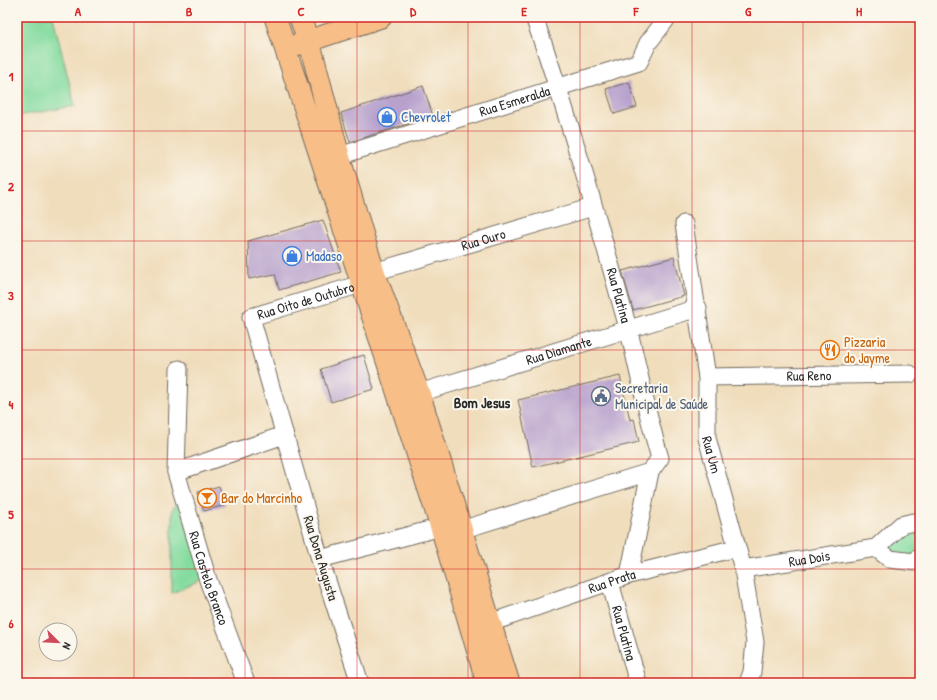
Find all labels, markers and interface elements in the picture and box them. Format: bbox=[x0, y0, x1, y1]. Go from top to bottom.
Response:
text: A bbox=[75, 2, 82, 20]
text: B bbox=[186, 2, 193, 20]
text: C bbox=[297, 2, 305, 20]
text: D bbox=[410, 2, 417, 20]
text: E bbox=[521, 2, 527, 20]
text: F bbox=[633, 2, 640, 20]
text: G bbox=[745, 2, 752, 20]
text: H bbox=[856, 2, 862, 20]
text: 1 bbox=[9, 67, 14, 85]
street label: Rua Esmeralda bbox=[477, 80, 553, 120]
shop icon: Chevrolet bbox=[376, 106, 398, 128]
place label: Chevrolet bbox=[401, 107, 451, 126]
text: 2 bbox=[8, 177, 15, 195]
street label: Rua Ouro bbox=[459, 223, 508, 255]
shop icon: Madaso bbox=[281, 245, 303, 267]
place label: Madaso bbox=[306, 246, 342, 265]
street label: Rua Platina bbox=[603, 265, 636, 325]
street label: Rua Oito de Outubro bbox=[255, 277, 357, 324]
text: 3 bbox=[8, 286, 14, 304]
street label: Rua Diamante bbox=[523, 331, 594, 369]
place label: Pizzaria do Jayme bbox=[844, 332, 890, 368]
restaurant icon: Pizzaria do Jayme bbox=[819, 339, 841, 361]
street label: Rua Reno bbox=[787, 365, 832, 385]
place label: Secretaria Municipal de Saúde bbox=[615, 378, 709, 414]
public building icon: Secretaria Municipal de Saúde bbox=[590, 385, 612, 407]
district label: Bom Jesus bbox=[454, 392, 510, 413]
text: 4 bbox=[9, 395, 14, 413]
street label: Rua Um bbox=[698, 434, 726, 475]
bar icon: Bar do Marcinho bbox=[196, 487, 218, 509]
place label: Bar do Marcinho bbox=[221, 488, 303, 507]
text: 5 bbox=[8, 505, 14, 523]
street label: Rua Dona Augusta bbox=[299, 513, 344, 603]
street label: Rua Castelo Branco bbox=[185, 529, 234, 628]
street label: Rua Dois bbox=[787, 545, 831, 571]
street label: Rua Prata bbox=[586, 564, 638, 597]
street label: Rua Platina bbox=[608, 603, 641, 663]
text: 6 bbox=[8, 614, 14, 632]
north arrow bbox=[38, 622, 78, 662]
text: N bbox=[59, 641, 75, 652]

